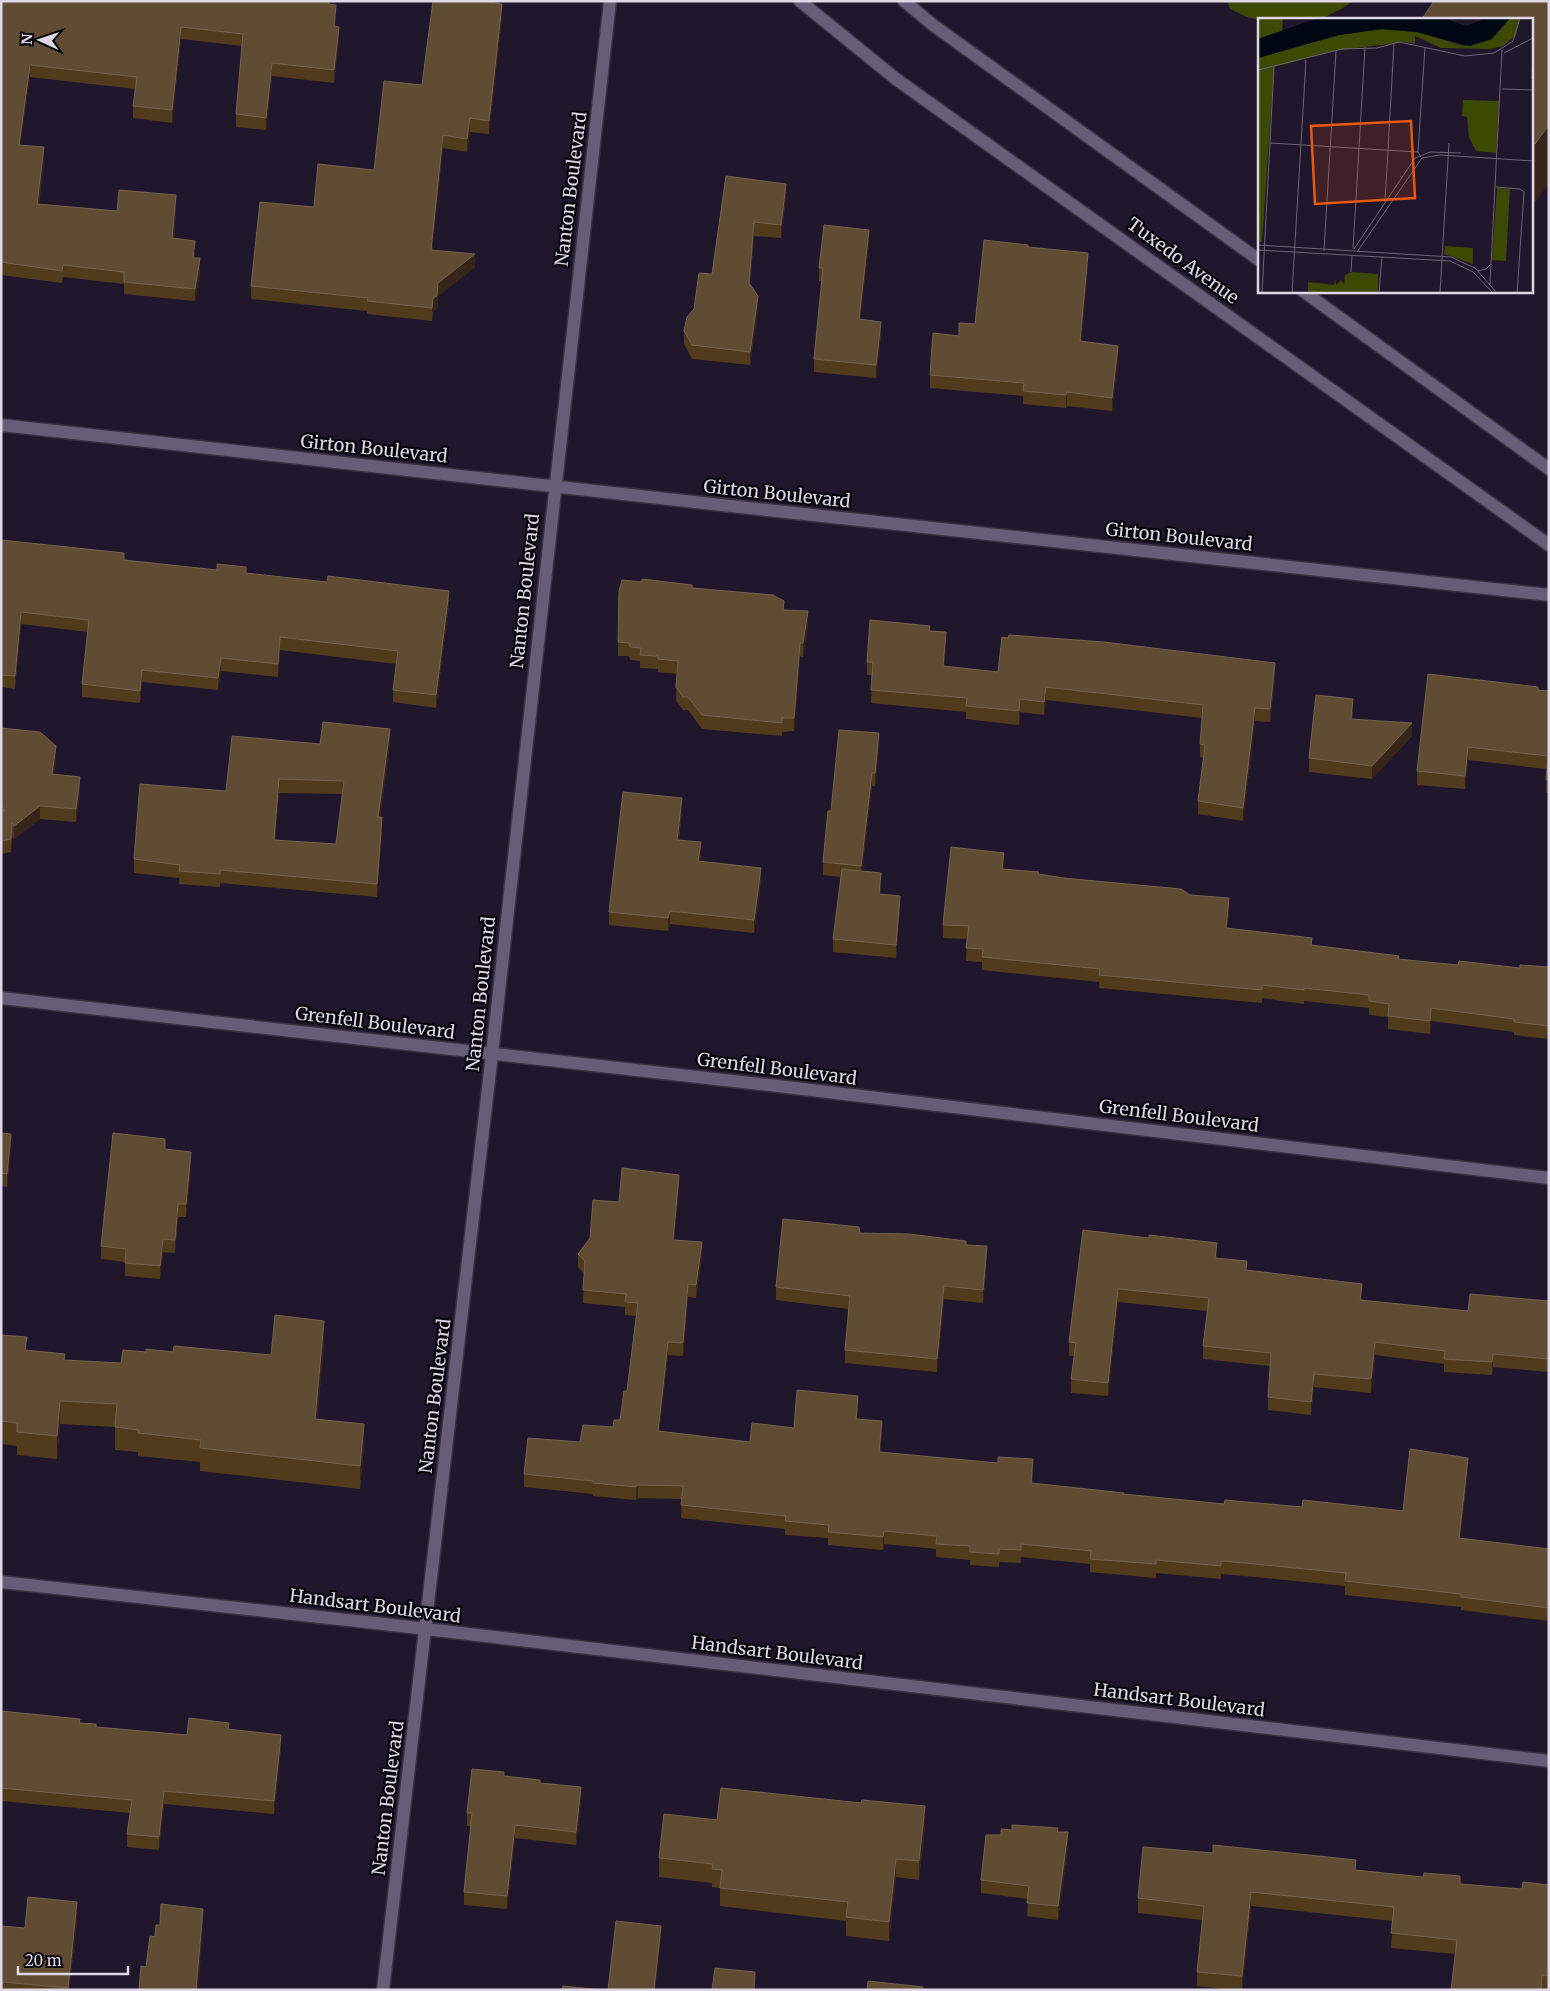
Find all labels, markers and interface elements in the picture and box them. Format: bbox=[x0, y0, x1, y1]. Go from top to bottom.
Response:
north arrow bbox=[15, 15, 65, 65]
inset map bbox=[1258, 18, 1532, 292]
text: N bbox=[18, 33, 36, 45]
street label: Nanton Boulevard bbox=[550, 110, 591, 268]
street label: Tuxedo Avenue bbox=[1123, 212, 1244, 309]
street label: Girton Boulevard bbox=[299, 429, 449, 468]
street label: Girton Boulevard bbox=[702, 474, 852, 513]
street label: Nanton Boulevard bbox=[505, 512, 544, 670]
street label: Girton Boulevard bbox=[1104, 517, 1254, 556]
street label: Nanton Boulevard bbox=[461, 915, 500, 1073]
street label: Grenfell Boulevard bbox=[294, 1001, 456, 1044]
street label: Grenfell Boulevard bbox=[696, 1047, 858, 1090]
street label: Grenfell Boulevard bbox=[1098, 1094, 1260, 1137]
street label: Nanton Boulevard bbox=[414, 1317, 455, 1475]
street label: Handsart Boulevard bbox=[288, 1584, 462, 1627]
street label: Handsart Boulevard bbox=[690, 1631, 864, 1674]
street label: Handsart Boulevard bbox=[1092, 1678, 1266, 1721]
street label: Nanton Boulevard bbox=[367, 1719, 408, 1877]
scale bar bbox=[18, 1944, 128, 1976]
text: 20 m bbox=[25, 1951, 62, 1970]

